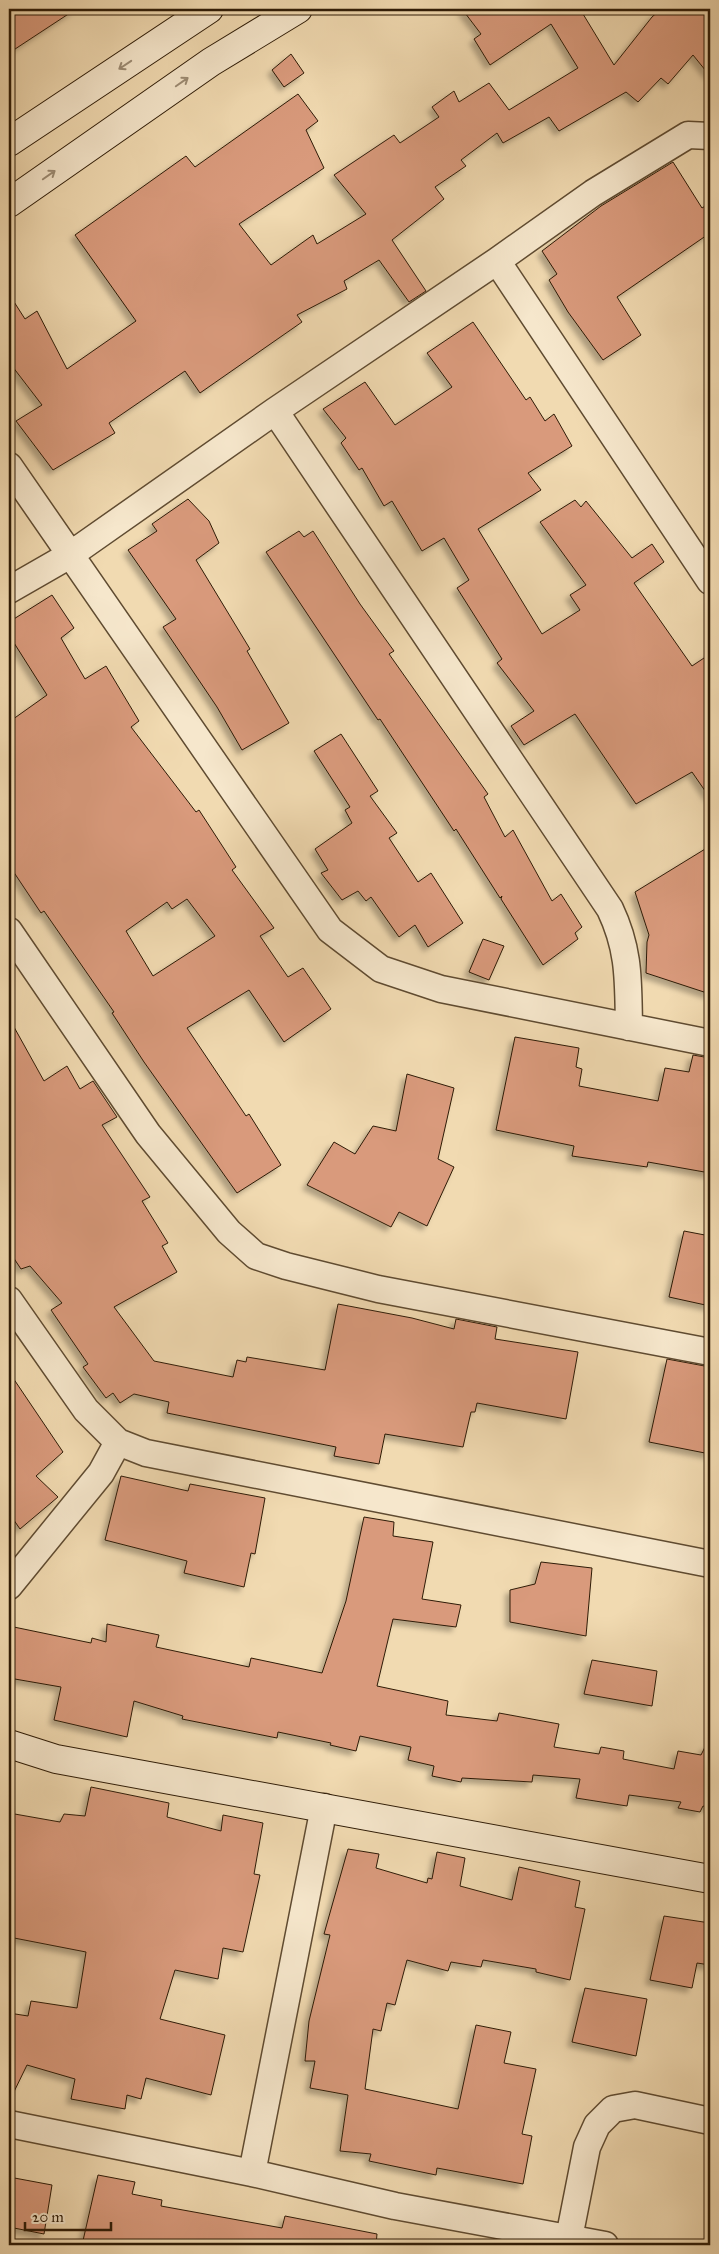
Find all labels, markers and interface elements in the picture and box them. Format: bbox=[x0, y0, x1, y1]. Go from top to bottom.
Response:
one-way arrow bbox=[118, 60, 132, 70]
one-way arrow bbox=[175, 77, 189, 87]
one-way arrow bbox=[42, 170, 56, 180]
scale bar bbox=[25, 2199, 111, 2231]
text: 20 m bbox=[32, 2208, 64, 2226]

